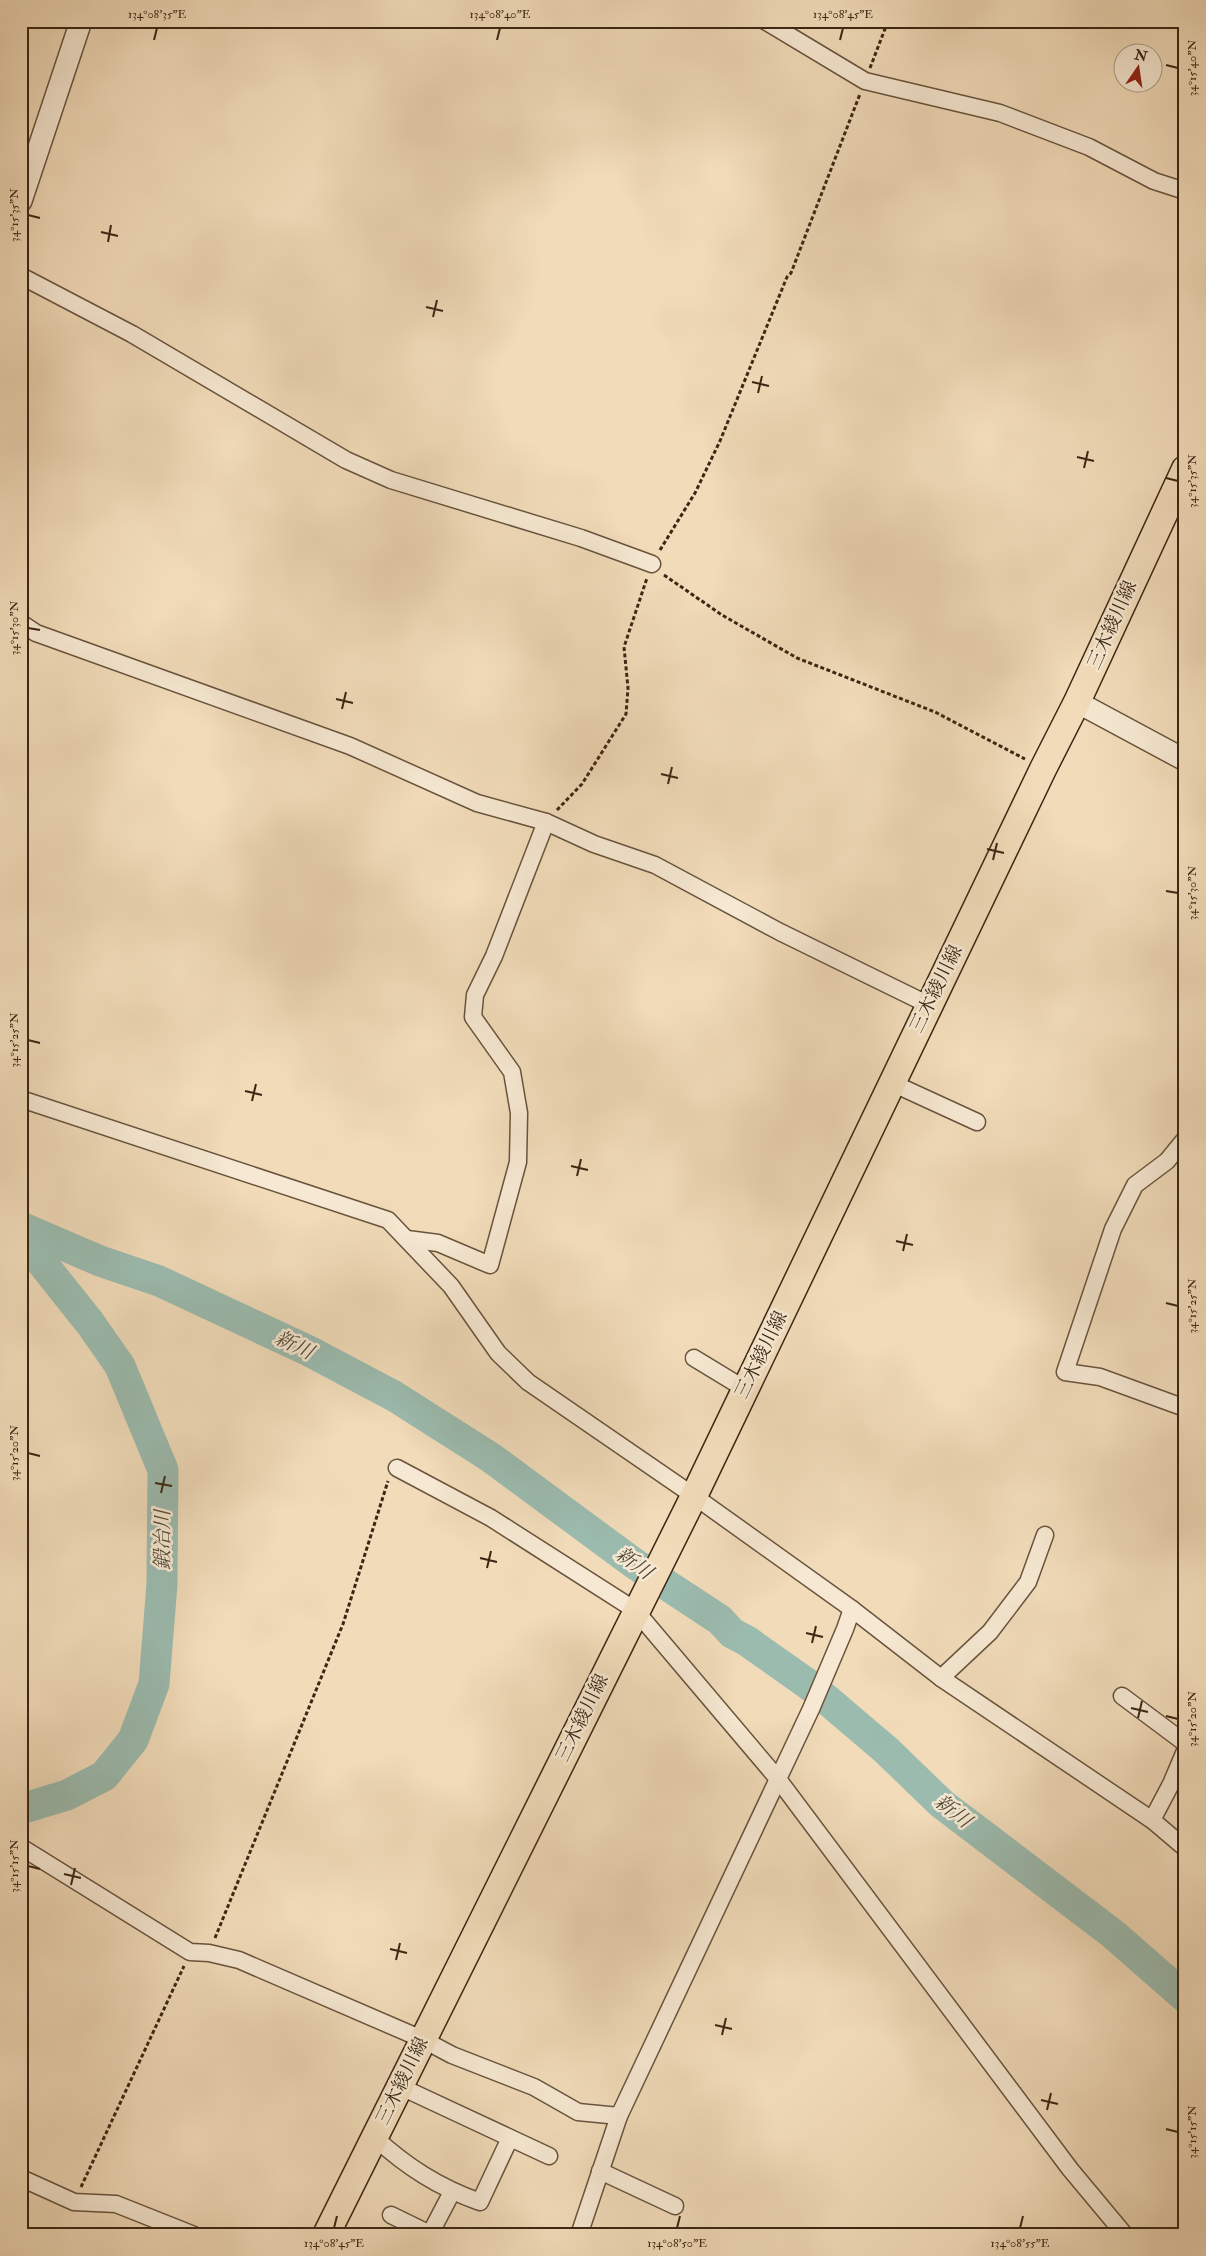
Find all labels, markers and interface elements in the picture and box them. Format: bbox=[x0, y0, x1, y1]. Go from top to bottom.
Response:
text: 134°08'35"E bbox=[128, 7, 186, 22]
text: 134°08'40"E bbox=[470, 7, 531, 22]
text: 134°08'45"E bbox=[813, 7, 873, 22]
text: 34°15'40"N bbox=[1185, 40, 1200, 96]
north arrow bbox=[1114, 42, 1164, 92]
text: N bbox=[1132, 46, 1149, 66]
text: 34°15'35"N bbox=[7, 188, 22, 242]
text: 34°15'35"N bbox=[1185, 454, 1200, 508]
street label: 三木綾川線 bbox=[1082, 577, 1142, 673]
text: 34°15'30"N bbox=[7, 600, 22, 655]
text: 34°15'30"N bbox=[1185, 865, 1200, 920]
street label: 三木綾川線 bbox=[904, 941, 968, 1037]
text: 34°15'25"N bbox=[7, 1012, 22, 1068]
text: 34°15'25"N bbox=[1185, 1278, 1200, 1334]
street label: 三木綾川線 bbox=[729, 1307, 793, 1403]
water label: 新川 bbox=[271, 1325, 319, 1366]
text: 34°15'20"N bbox=[7, 1425, 22, 1481]
water label: 鍛冶川 bbox=[150, 1508, 175, 1570]
water label: 新川 bbox=[610, 1541, 659, 1586]
street label: 三木綾川線 bbox=[550, 1670, 614, 1766]
text: 34°15'20"N bbox=[1185, 1691, 1200, 1747]
water label: 新川 bbox=[930, 1789, 978, 1835]
text: 34°15'15"N bbox=[7, 1839, 22, 1893]
street label: 三木綾川線 bbox=[370, 2033, 434, 2129]
text: 34°15'15"N bbox=[1185, 2105, 1200, 2159]
text: 134°08'45"E bbox=[304, 2236, 364, 2251]
text: 134°08'50"E bbox=[647, 2236, 707, 2251]
text: 134°08'55"E bbox=[991, 2236, 1050, 2251]

